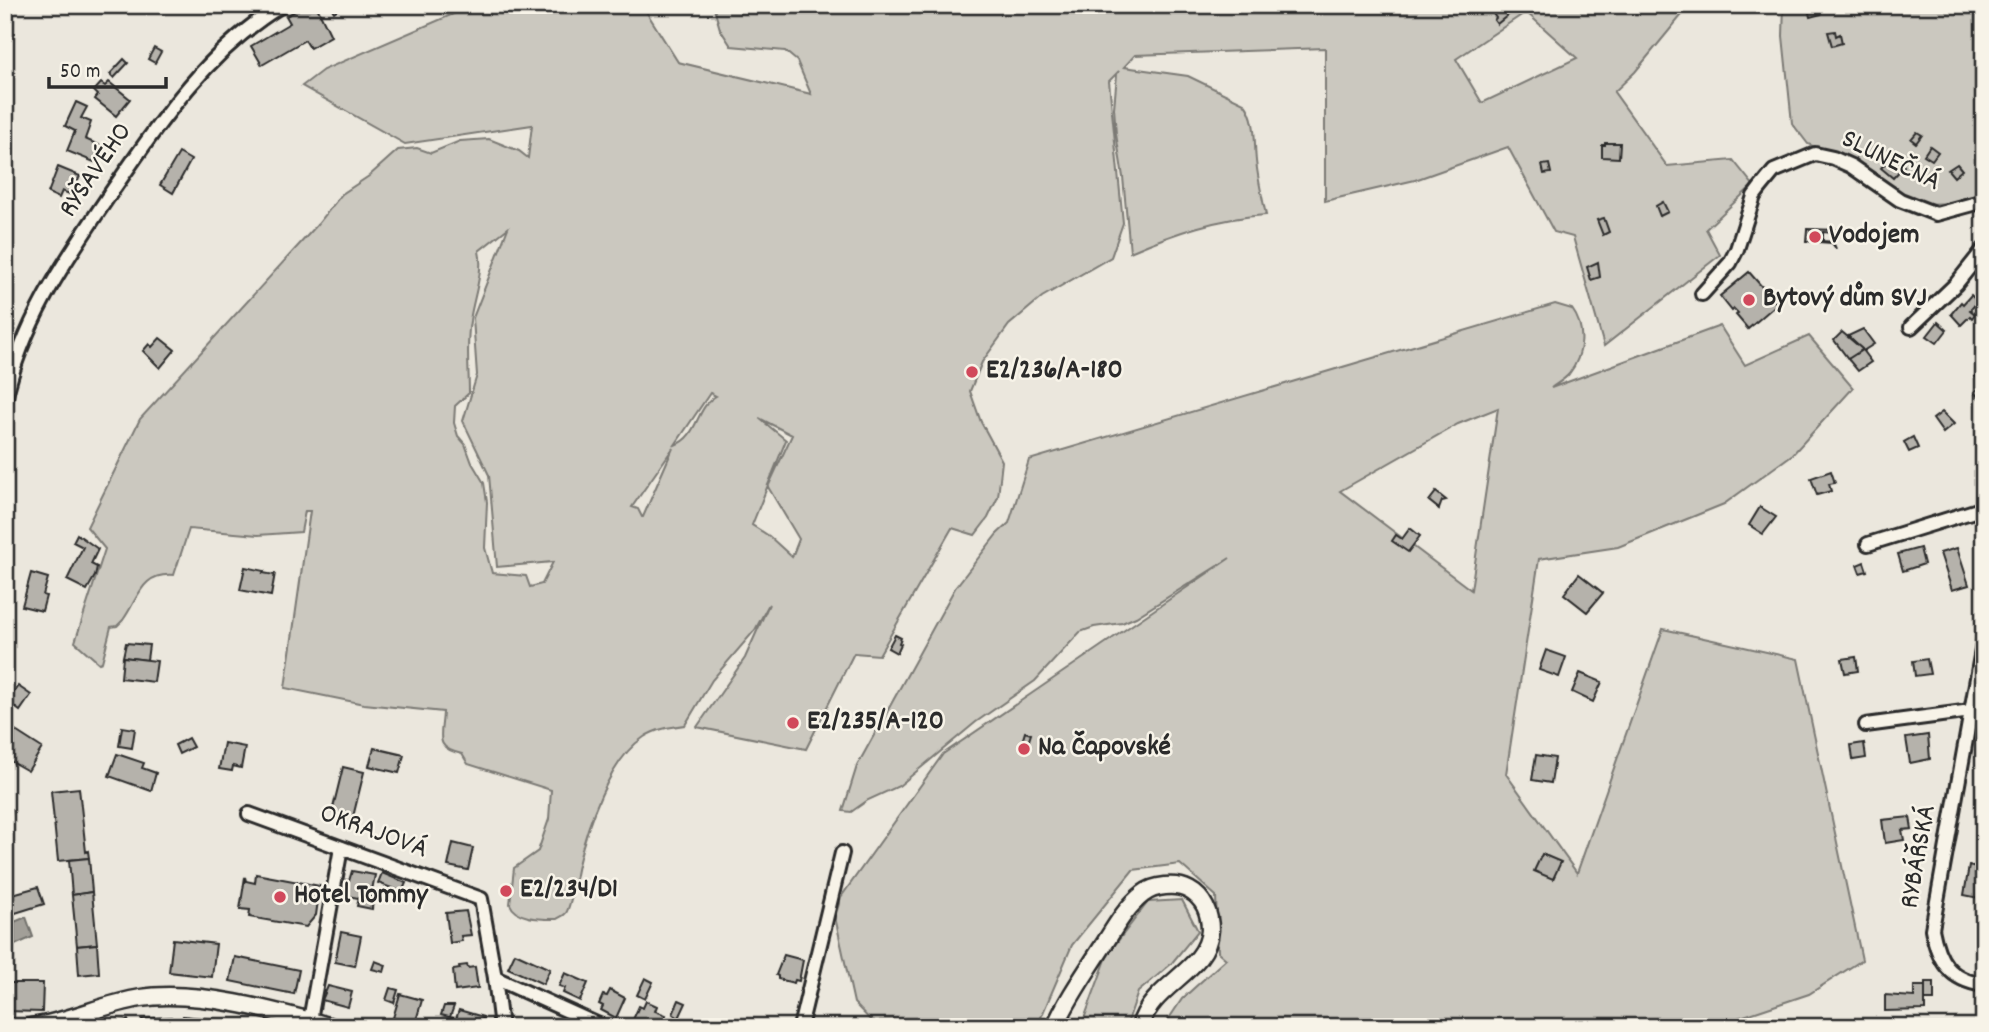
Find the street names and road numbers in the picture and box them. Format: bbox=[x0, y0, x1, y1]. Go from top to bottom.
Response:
street label: RYŠAVÉHO bbox=[50, 115, 144, 227]
street label: SLUNEČNÁ bbox=[1834, 121, 1946, 203]
street label: OKRAJOVÁ bbox=[313, 795, 433, 871]
street label: RYBÁŘSKÁ bbox=[1891, 802, 1949, 912]

